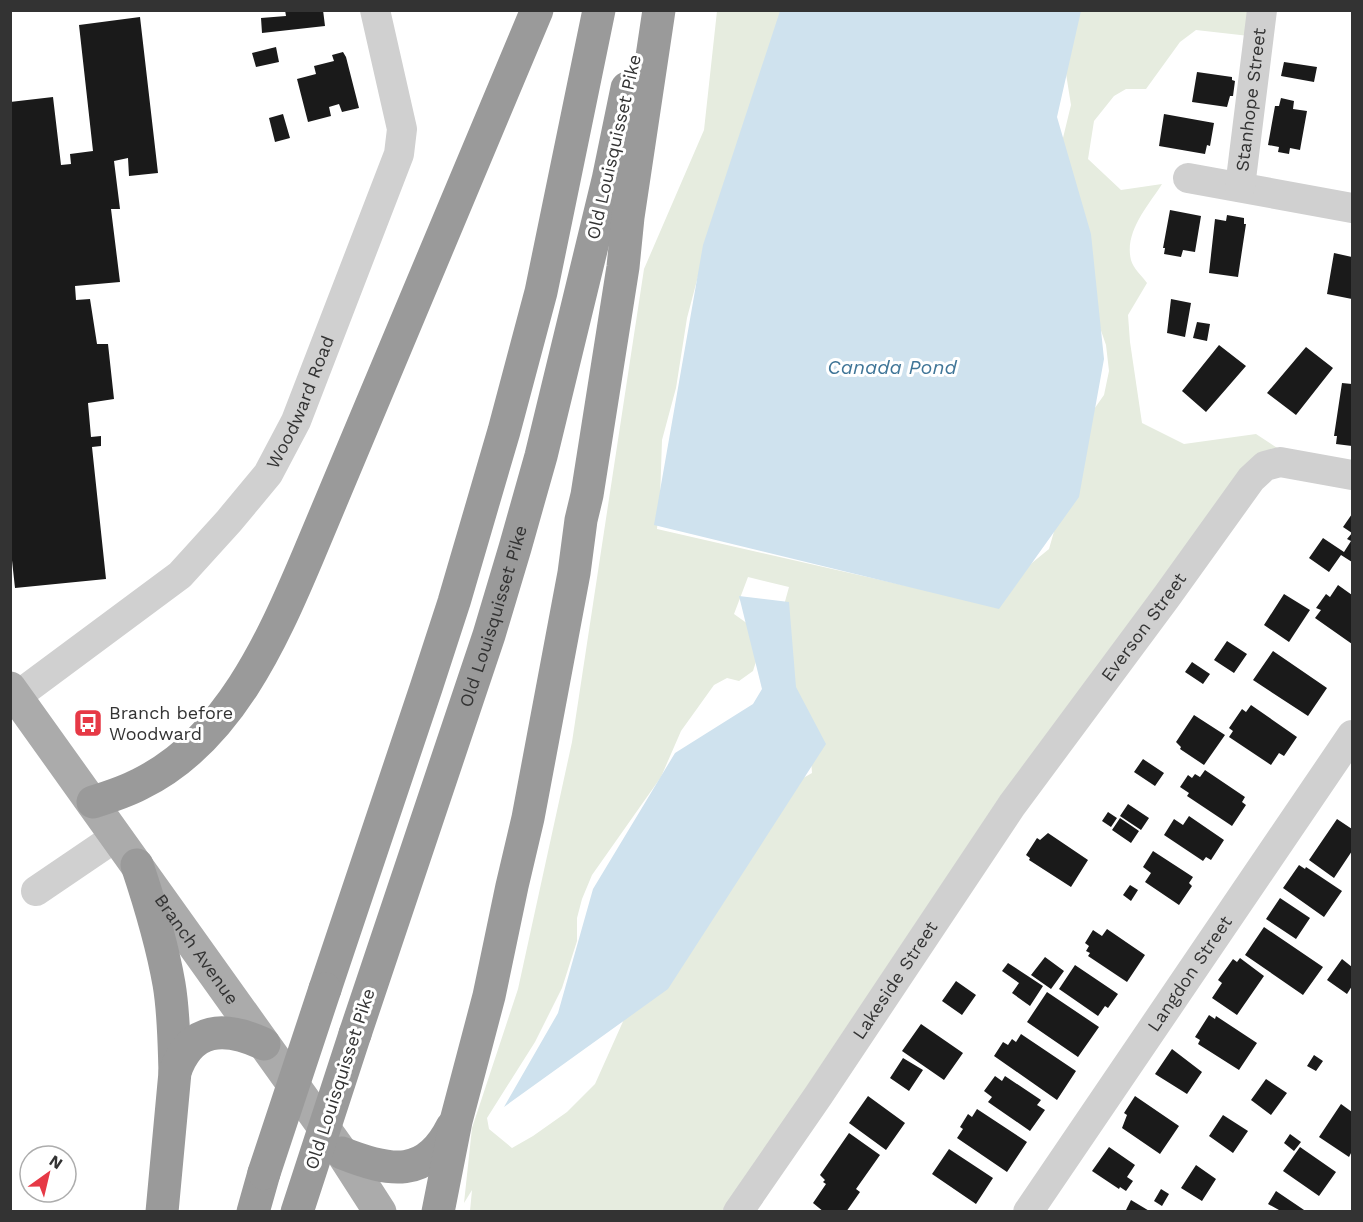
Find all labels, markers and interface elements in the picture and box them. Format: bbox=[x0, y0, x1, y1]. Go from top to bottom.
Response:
street label: Stanhope Street bbox=[1231, 26, 1270, 173]
street label: Old Louisquisset Pike bbox=[582, 52, 645, 241]
street label: Woodward Road bbox=[262, 332, 338, 472]
water label: Canada Pond bbox=[827, 355, 957, 379]
street label: Old Louisquisset Pike bbox=[455, 523, 531, 710]
street label: Everson Street bbox=[1096, 568, 1190, 685]
place label: Branch before Woodward bbox=[109, 702, 233, 744]
bus stop icon: Branch before Woodward bbox=[72, 707, 104, 739]
street label: Branch Avenue bbox=[150, 890, 243, 1008]
street label: Langdon Street bbox=[1143, 911, 1236, 1035]
street label: Lakeside Street bbox=[848, 917, 942, 1043]
street label: Old Louisquisset Pike bbox=[300, 986, 379, 1172]
north arrow bbox=[18, 1144, 78, 1204]
text: N bbox=[46, 1151, 66, 1173]

